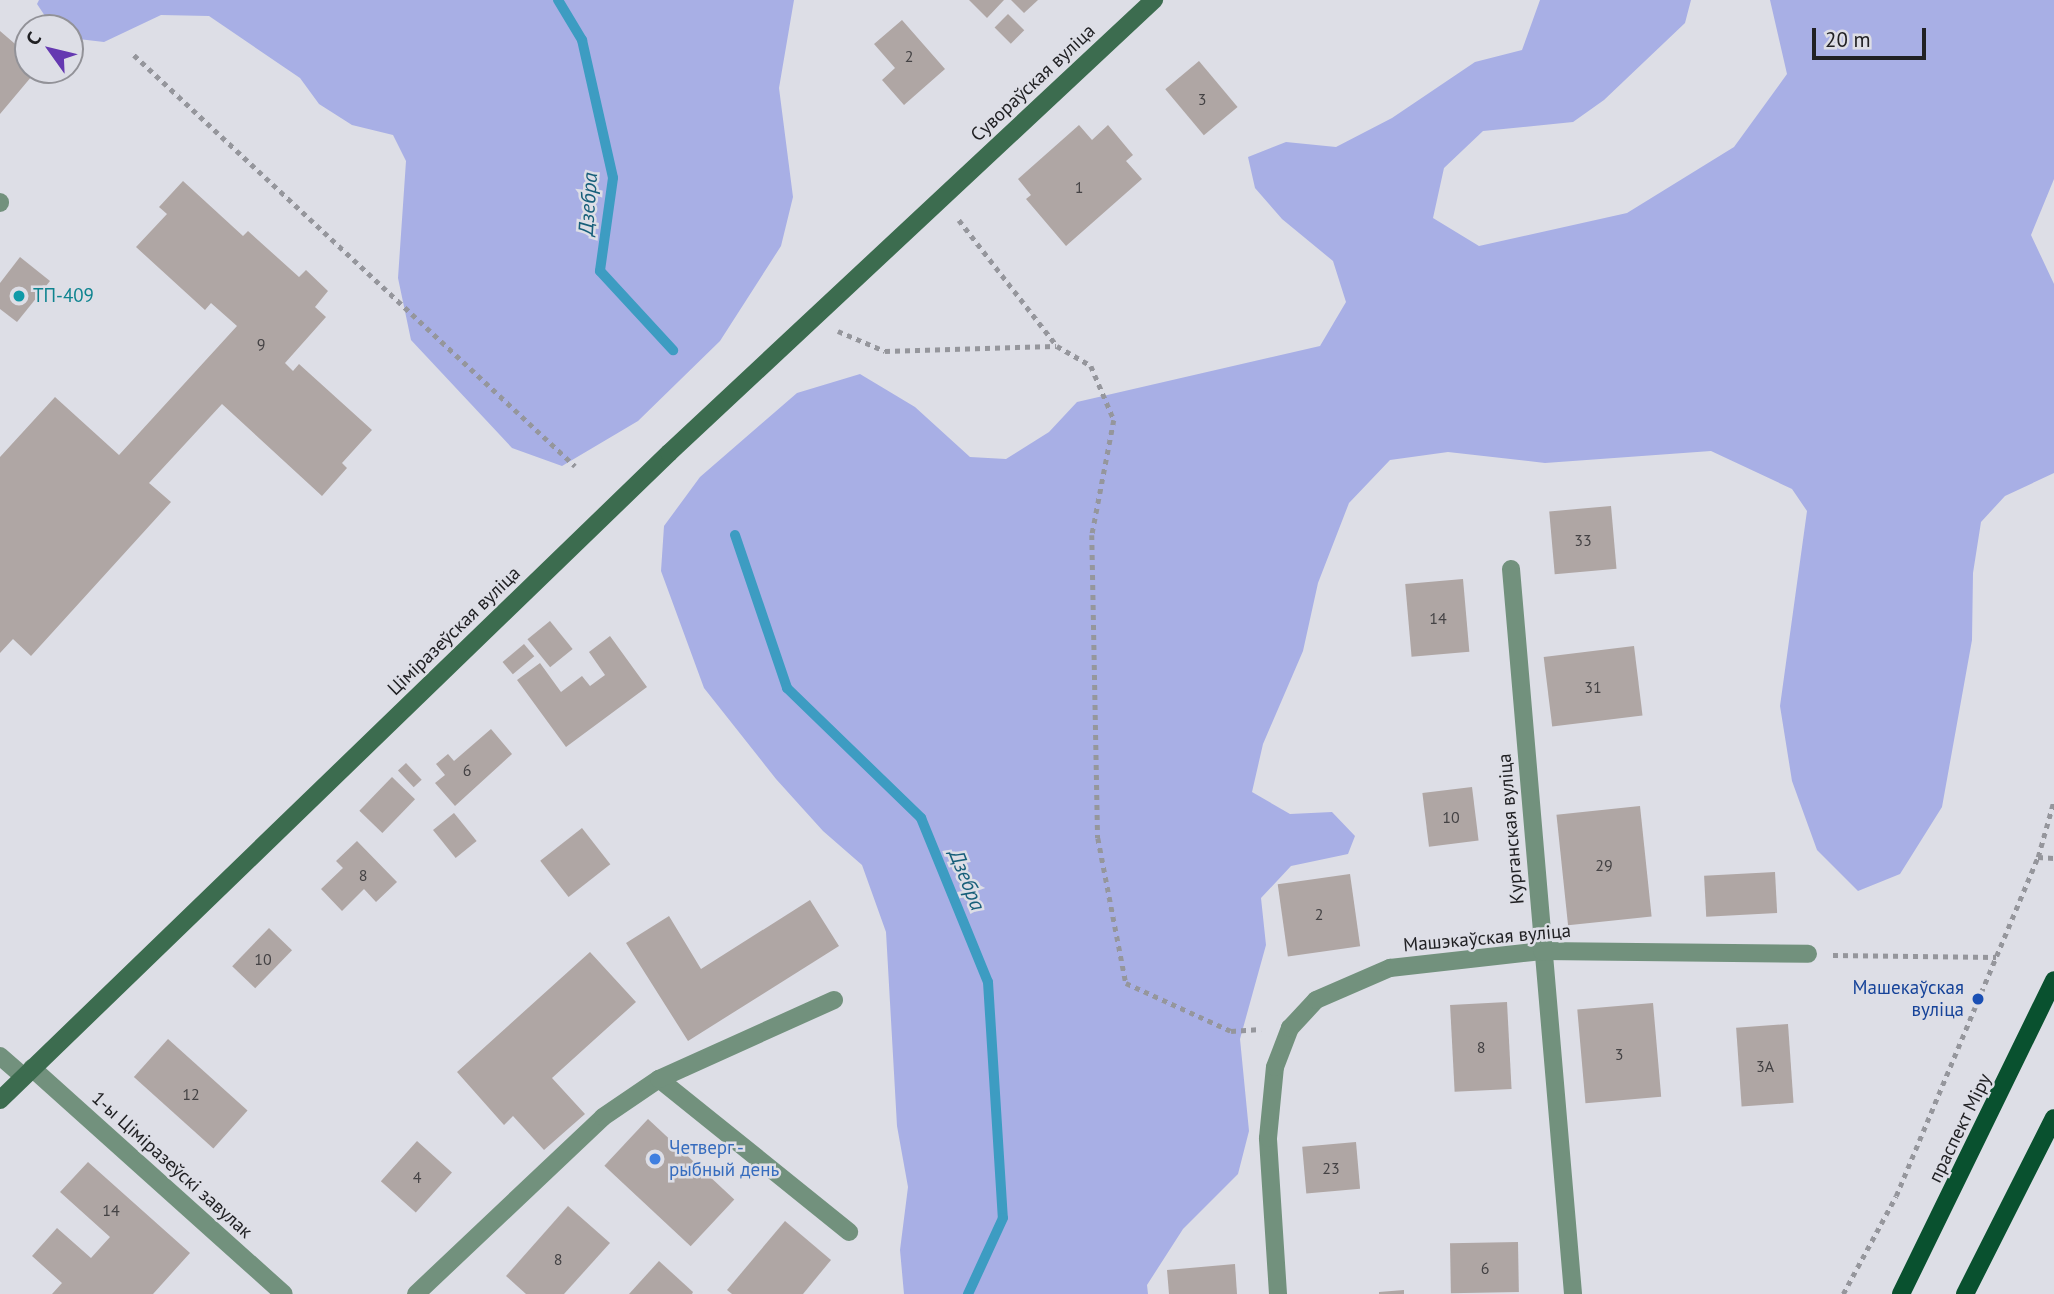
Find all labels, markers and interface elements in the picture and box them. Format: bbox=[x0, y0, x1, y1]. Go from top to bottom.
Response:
north arrow bbox=[14, 14, 84, 84]
scale bar bbox=[1816, 14, 1930, 58]
street label: Сувораўская вуліца bbox=[966, 20, 1100, 146]
text: 20 m bbox=[1825, 26, 1871, 53]
text: С bbox=[20, 27, 46, 49]
house number: 2 bbox=[905, 46, 913, 66]
house number: 3 bbox=[1198, 89, 1206, 109]
water label: Дзебра bbox=[573, 172, 603, 236]
house number: 1 bbox=[1075, 177, 1083, 197]
place label: ТП-409 bbox=[33, 285, 94, 307]
marker: ТП-409 bbox=[11, 288, 27, 304]
house number: 9 bbox=[257, 334, 265, 354]
house number: 33 bbox=[1574, 530, 1592, 550]
street label: Ціміразеўская вуліца bbox=[383, 562, 525, 700]
house number: 14 bbox=[1429, 608, 1447, 628]
house number: 31 bbox=[1584, 677, 1602, 697]
street label: Курганская вуліца bbox=[1493, 753, 1529, 905]
house number: 6 bbox=[463, 760, 471, 780]
house number: 10 bbox=[1442, 807, 1460, 827]
water label: Дзебра bbox=[943, 846, 991, 914]
house number: 29 bbox=[1595, 855, 1613, 875]
house number: 8 bbox=[359, 865, 367, 885]
house number: 2 bbox=[1315, 904, 1323, 924]
street label: Машэкаўская вуліца bbox=[1402, 919, 1572, 957]
house number: 10 bbox=[254, 949, 272, 969]
place label: Машекаўская вуліца bbox=[1853, 977, 1964, 1021]
marker: Машекаўская вуліца bbox=[1970, 991, 1986, 1007]
house number: 8 bbox=[1477, 1037, 1485, 1057]
house number: 3 bbox=[1615, 1044, 1623, 1064]
house number: 3А bbox=[1756, 1056, 1774, 1076]
street label: праспект Міру bbox=[1924, 1070, 1996, 1186]
house number: 12 bbox=[182, 1084, 200, 1104]
street label: 1-ы Ціміразеўскі завулак bbox=[87, 1087, 257, 1243]
place label: Четверг - рыбный день bbox=[669, 1137, 779, 1181]
marker: Четверг - рыбный день bbox=[647, 1151, 663, 1167]
house number: 23 bbox=[1322, 1158, 1340, 1178]
house number: 4 bbox=[413, 1167, 421, 1187]
house number: 14 bbox=[102, 1200, 120, 1220]
house number: 8 bbox=[554, 1249, 562, 1269]
house number: 6 bbox=[1481, 1258, 1489, 1278]

